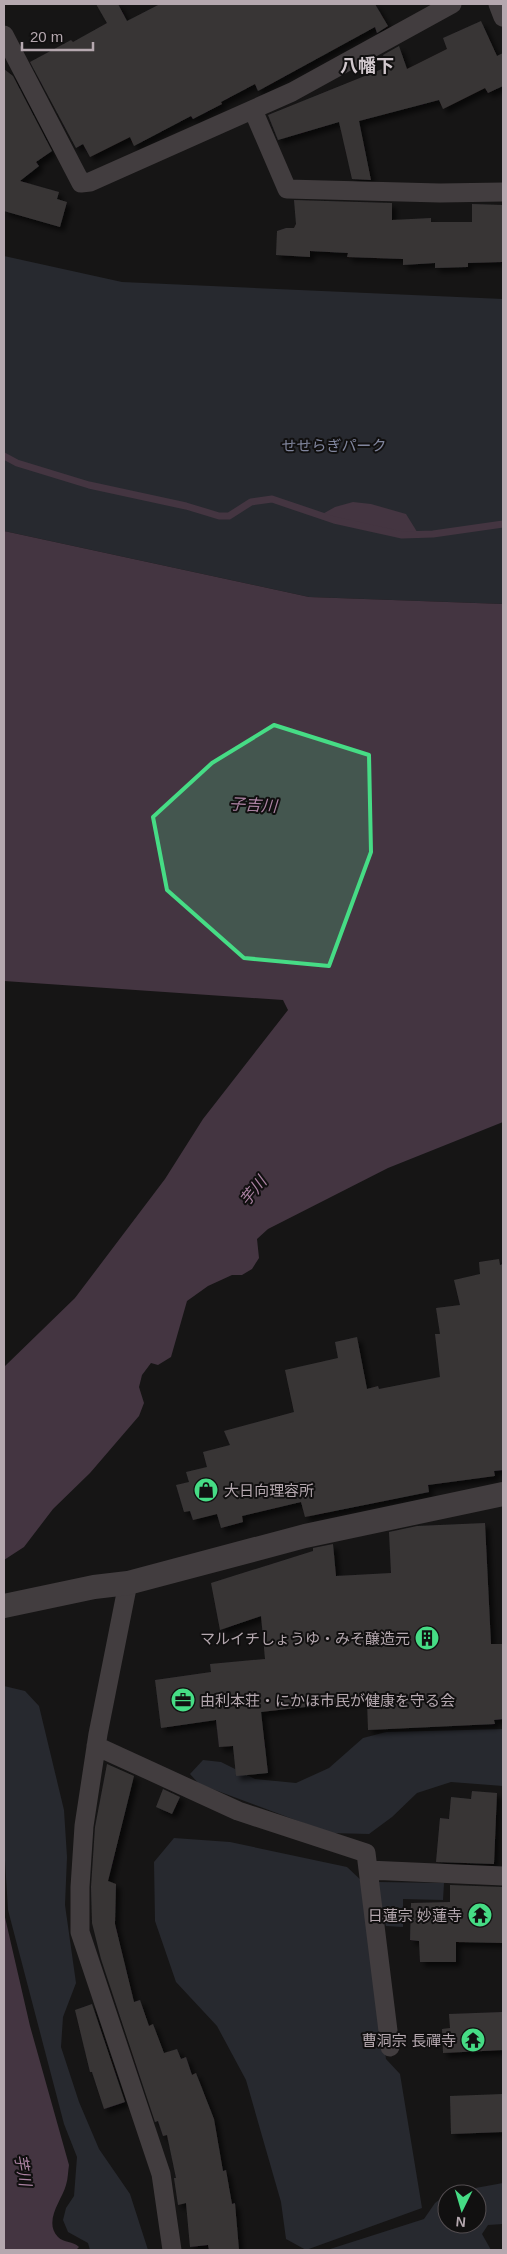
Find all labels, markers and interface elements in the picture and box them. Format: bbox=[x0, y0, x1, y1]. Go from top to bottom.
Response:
scale bar bbox=[22, 20, 94, 52]
text: 20 m bbox=[30, 28, 63, 45]
district label: 八幡下 bbox=[340, 56, 394, 76]
park label: せせらぎパーク bbox=[281, 437, 387, 454]
water label: 子吉川 bbox=[229, 795, 279, 815]
water label: 芋川 bbox=[236, 1172, 271, 1209]
shop icon: 大日向理容所 bbox=[193, 1477, 219, 1503]
place label: 大日向理容所 bbox=[224, 1482, 314, 1499]
building icon: マルイチしょうゆ・みそ醸造元 bbox=[414, 1625, 440, 1651]
place label: マルイチしょうゆ・みそ醸造元 bbox=[200, 1630, 410, 1647]
office icon: 由利本荘・にかほ市民が健康を守る会 bbox=[170, 1687, 196, 1713]
place label: 由利本荘・にかほ市民が健康を守る会 bbox=[200, 1692, 455, 1709]
temple icon: 日蓮宗 妙蓮寺 bbox=[467, 1902, 493, 1928]
place label: 日蓮宗 妙蓮寺 bbox=[368, 1907, 462, 1924]
temple icon: 曹洞宗 長禪寺 bbox=[460, 2027, 486, 2053]
place label: 曹洞宗 長禪寺 bbox=[362, 2032, 456, 2049]
water label: 芋川 bbox=[12, 2153, 34, 2189]
north arrow bbox=[437, 2184, 487, 2234]
text: N bbox=[455, 2214, 467, 2230]

